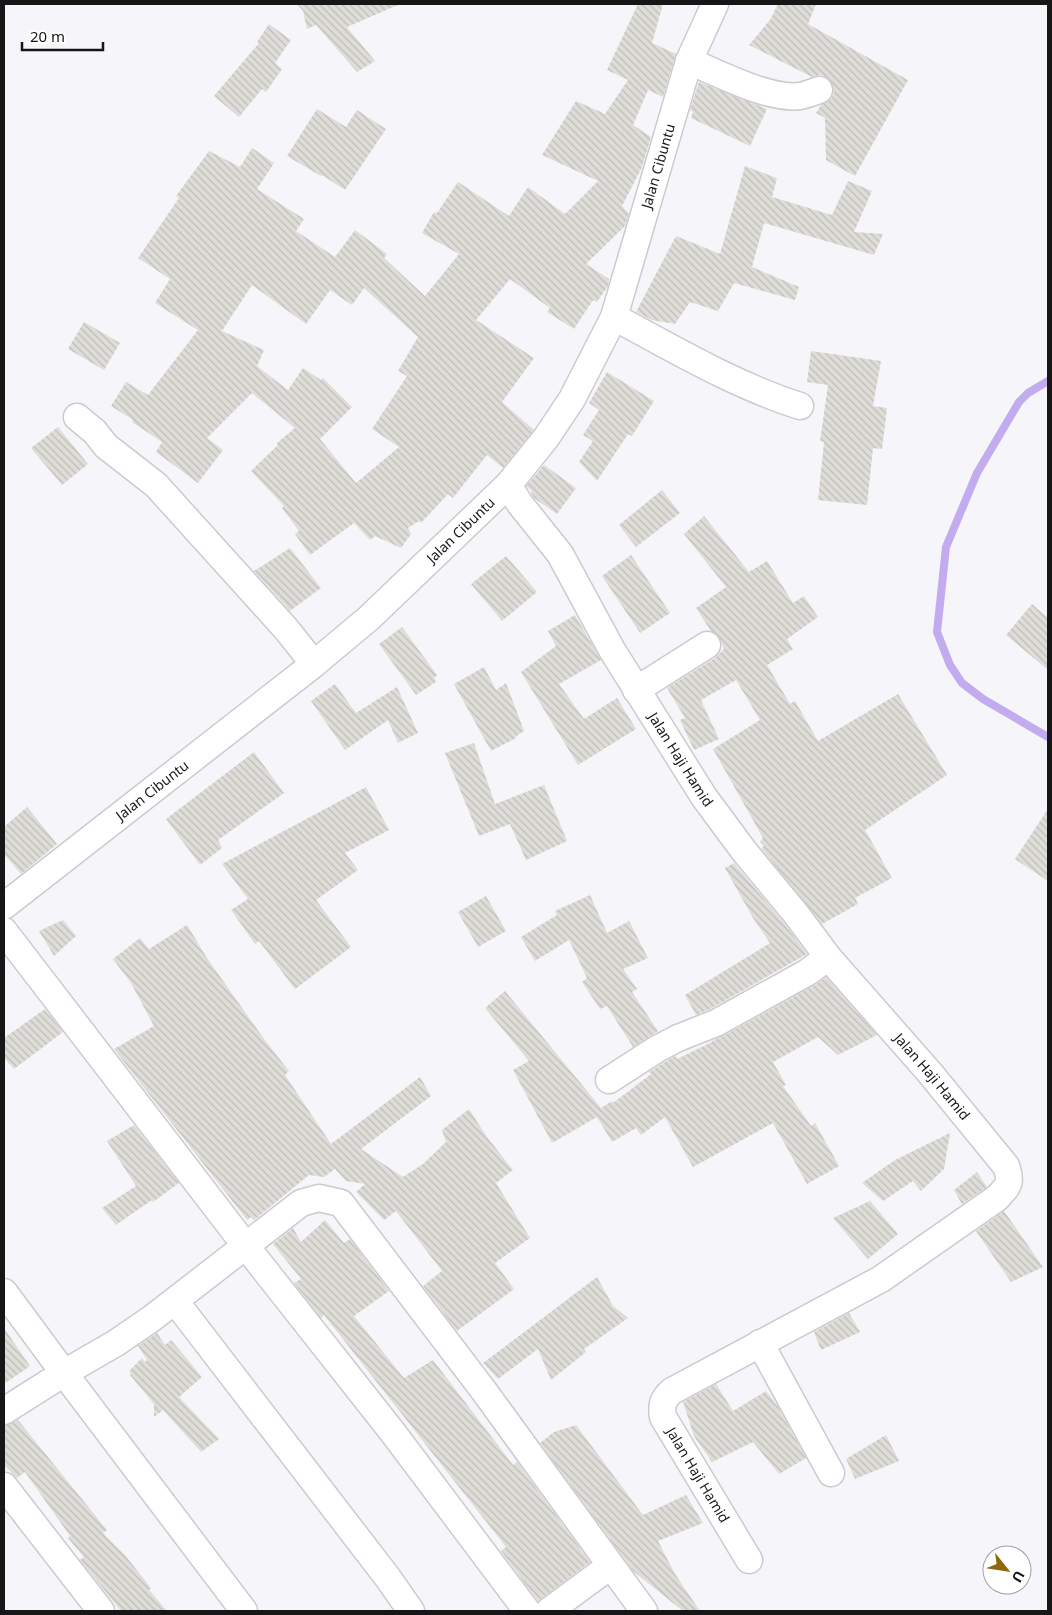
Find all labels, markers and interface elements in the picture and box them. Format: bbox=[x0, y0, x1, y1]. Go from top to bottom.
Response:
scale bar bbox=[22, 20, 104, 52]
text: 20 m bbox=[30, 26, 65, 46]
street label: Jalan Cibuntu bbox=[636, 121, 679, 213]
street label: Jalan Cibuntu bbox=[421, 493, 499, 568]
street label: Jalan Haji Hamid bbox=[643, 707, 718, 810]
street label: Jalan Cibuntu bbox=[110, 755, 192, 826]
street label: Jalan Haji Hamid bbox=[889, 1027, 974, 1124]
street label: Jalan Haji Hamid bbox=[661, 1422, 734, 1526]
north arrow bbox=[982, 1545, 1032, 1595]
text: U bbox=[1008, 1567, 1030, 1586]

